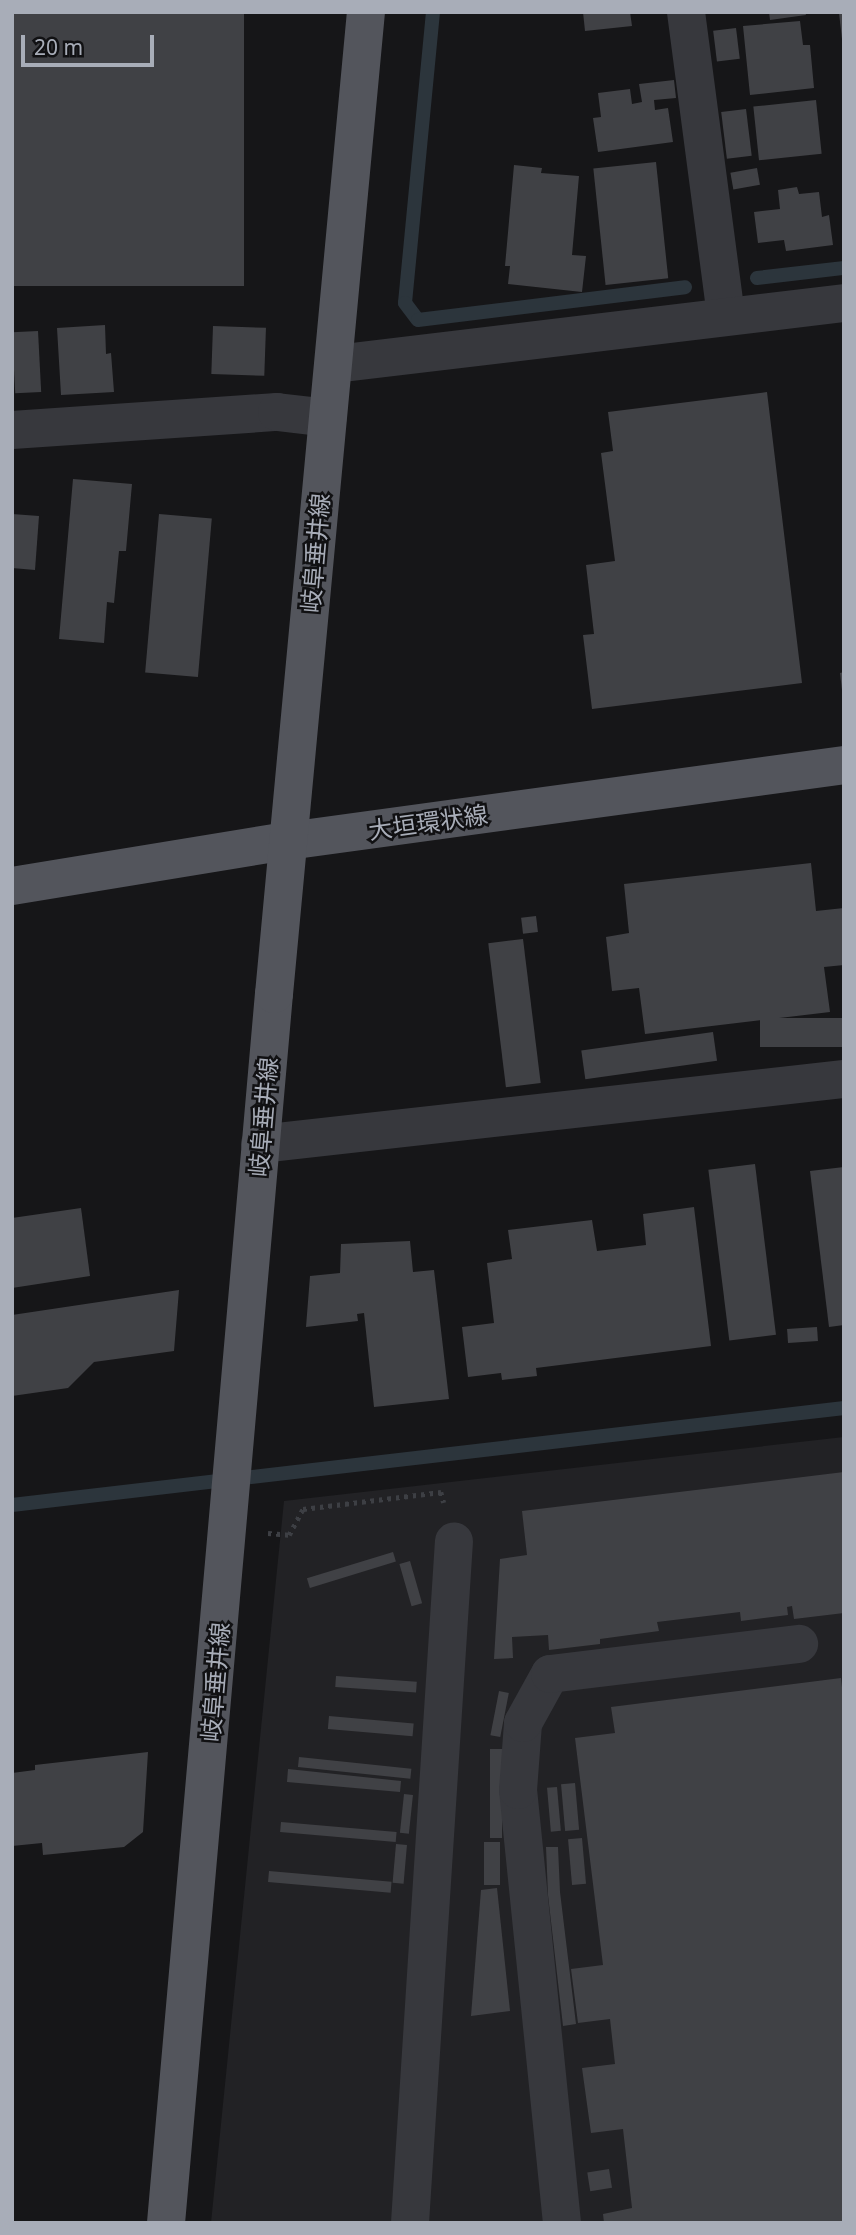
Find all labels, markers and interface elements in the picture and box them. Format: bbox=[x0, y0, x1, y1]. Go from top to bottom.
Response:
scale bar bbox=[24, 21, 158, 65]
text: 20 m bbox=[34, 33, 83, 61]
street label: 岐阜垂井線 bbox=[295, 492, 335, 614]
street label: 大垣環状線 bbox=[367, 799, 489, 845]
street label: 岐阜垂井線 bbox=[243, 1056, 283, 1178]
street label: 岐阜垂井線 bbox=[195, 1621, 235, 1743]

